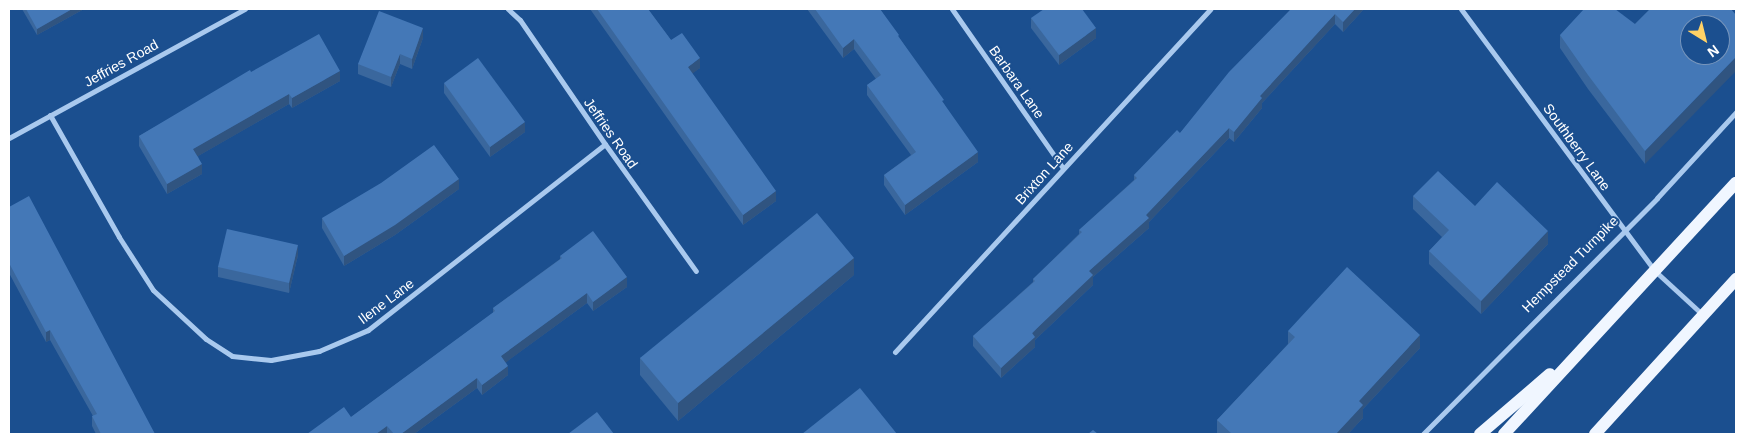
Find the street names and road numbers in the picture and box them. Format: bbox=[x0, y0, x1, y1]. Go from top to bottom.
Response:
street label: Jeffries Road bbox=[81, 36, 161, 90]
street label: Barbara Lane bbox=[986, 42, 1048, 122]
street label: Jeffries Road bbox=[581, 95, 641, 171]
street label: Southberry Lane bbox=[1540, 100, 1614, 194]
street label: Brixton Lane bbox=[1011, 138, 1077, 208]
street label: Hempstead Turnpike bbox=[1518, 212, 1622, 316]
street label: Ilene Lane bbox=[355, 275, 417, 327]

